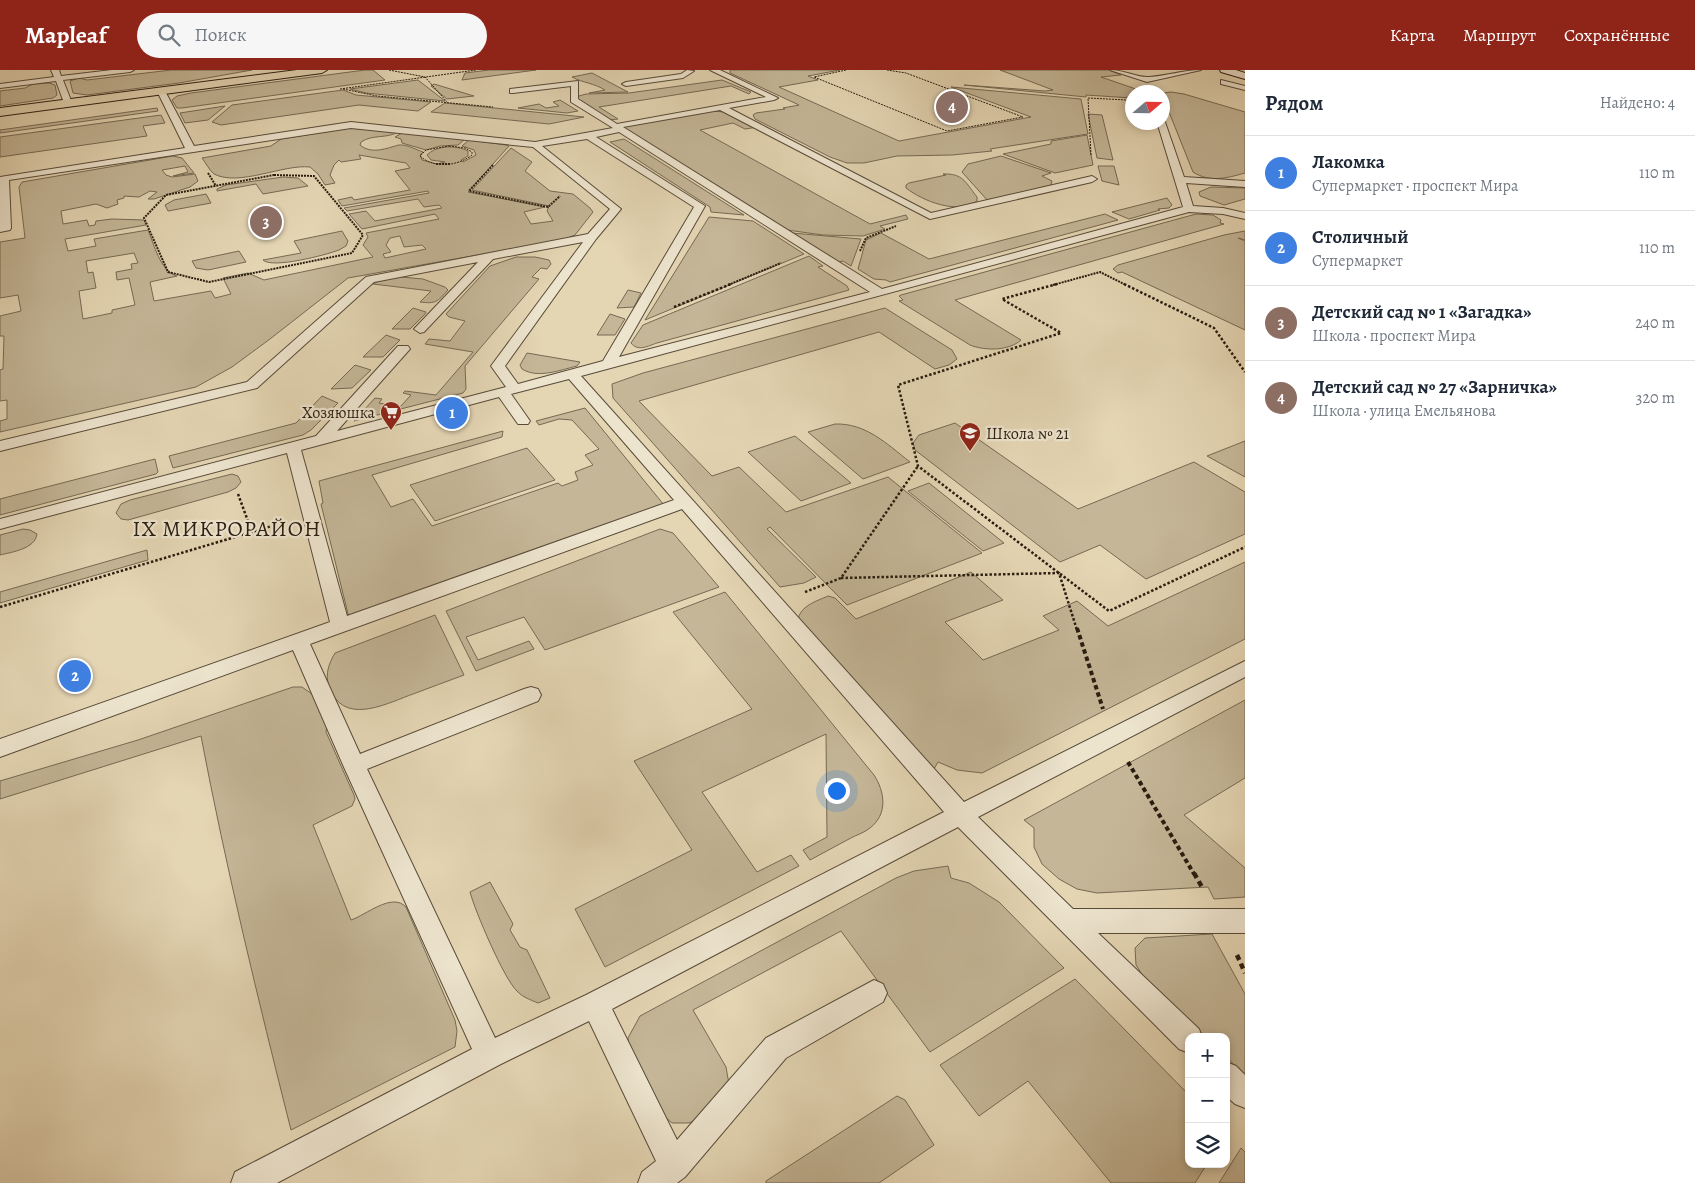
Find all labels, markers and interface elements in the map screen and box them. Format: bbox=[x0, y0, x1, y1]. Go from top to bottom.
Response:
search box bbox=[137, 13, 487, 58]
text: Mapleaf bbox=[25, 19, 107, 51]
icon: search bbox=[155, 21, 183, 49]
text: Поиск bbox=[195, 22, 247, 48]
text: Карта bbox=[1390, 23, 1435, 47]
text: Маршрут bbox=[1463, 23, 1536, 47]
text: Сохранённые bbox=[1564, 23, 1670, 47]
north arrow bbox=[1125, 85, 1170, 130]
pin: 4 bbox=[936, 88, 968, 126]
text: Рядом bbox=[1265, 89, 1323, 117]
text: Найдено: 4 bbox=[1600, 92, 1675, 114]
text: Лакомка bbox=[1312, 149, 1385, 175]
text: 1 bbox=[1278, 162, 1284, 184]
text: 110 m bbox=[1639, 162, 1675, 184]
text: Супермаркет · проспект Мира bbox=[1312, 175, 1518, 197]
pin: 3 bbox=[250, 203, 282, 241]
text: Столичный bbox=[1312, 224, 1408, 250]
text: 2 bbox=[1277, 237, 1285, 259]
text: 110 m bbox=[1639, 237, 1675, 259]
text: Супермаркет bbox=[1312, 250, 1403, 272]
text: Детский сад № 1 «Загадка» bbox=[1312, 299, 1531, 325]
text: 3 bbox=[1278, 312, 1284, 334]
text: 240 m bbox=[1635, 312, 1675, 334]
text: Школа · проспект Мира bbox=[1312, 325, 1476, 347]
text: Детский сад № 27 «Зарничка» bbox=[1312, 374, 1557, 400]
text: 4 bbox=[1277, 387, 1285, 409]
text: 320 m bbox=[1636, 387, 1675, 409]
pin: 1 bbox=[436, 394, 468, 432]
supermarket icon: Хозяюшка bbox=[379, 400, 403, 431]
text: Школа · улица Емельянова bbox=[1312, 400, 1496, 422]
place label: Хозяюшка bbox=[302, 402, 376, 424]
school or university icon: Школа № 21 bbox=[958, 421, 982, 452]
place label: Школа № 21 bbox=[986, 423, 1069, 445]
district label: IX МИКРОРАЙОН bbox=[132, 514, 322, 544]
pin: 2 bbox=[59, 657, 91, 695]
your location bbox=[824, 778, 850, 804]
map controls bbox=[1185, 1033, 1230, 1168]
button: + bbox=[1185, 1033, 1230, 1078]
button: − bbox=[1185, 1078, 1230, 1123]
button: layers bbox=[1185, 1123, 1230, 1168]

